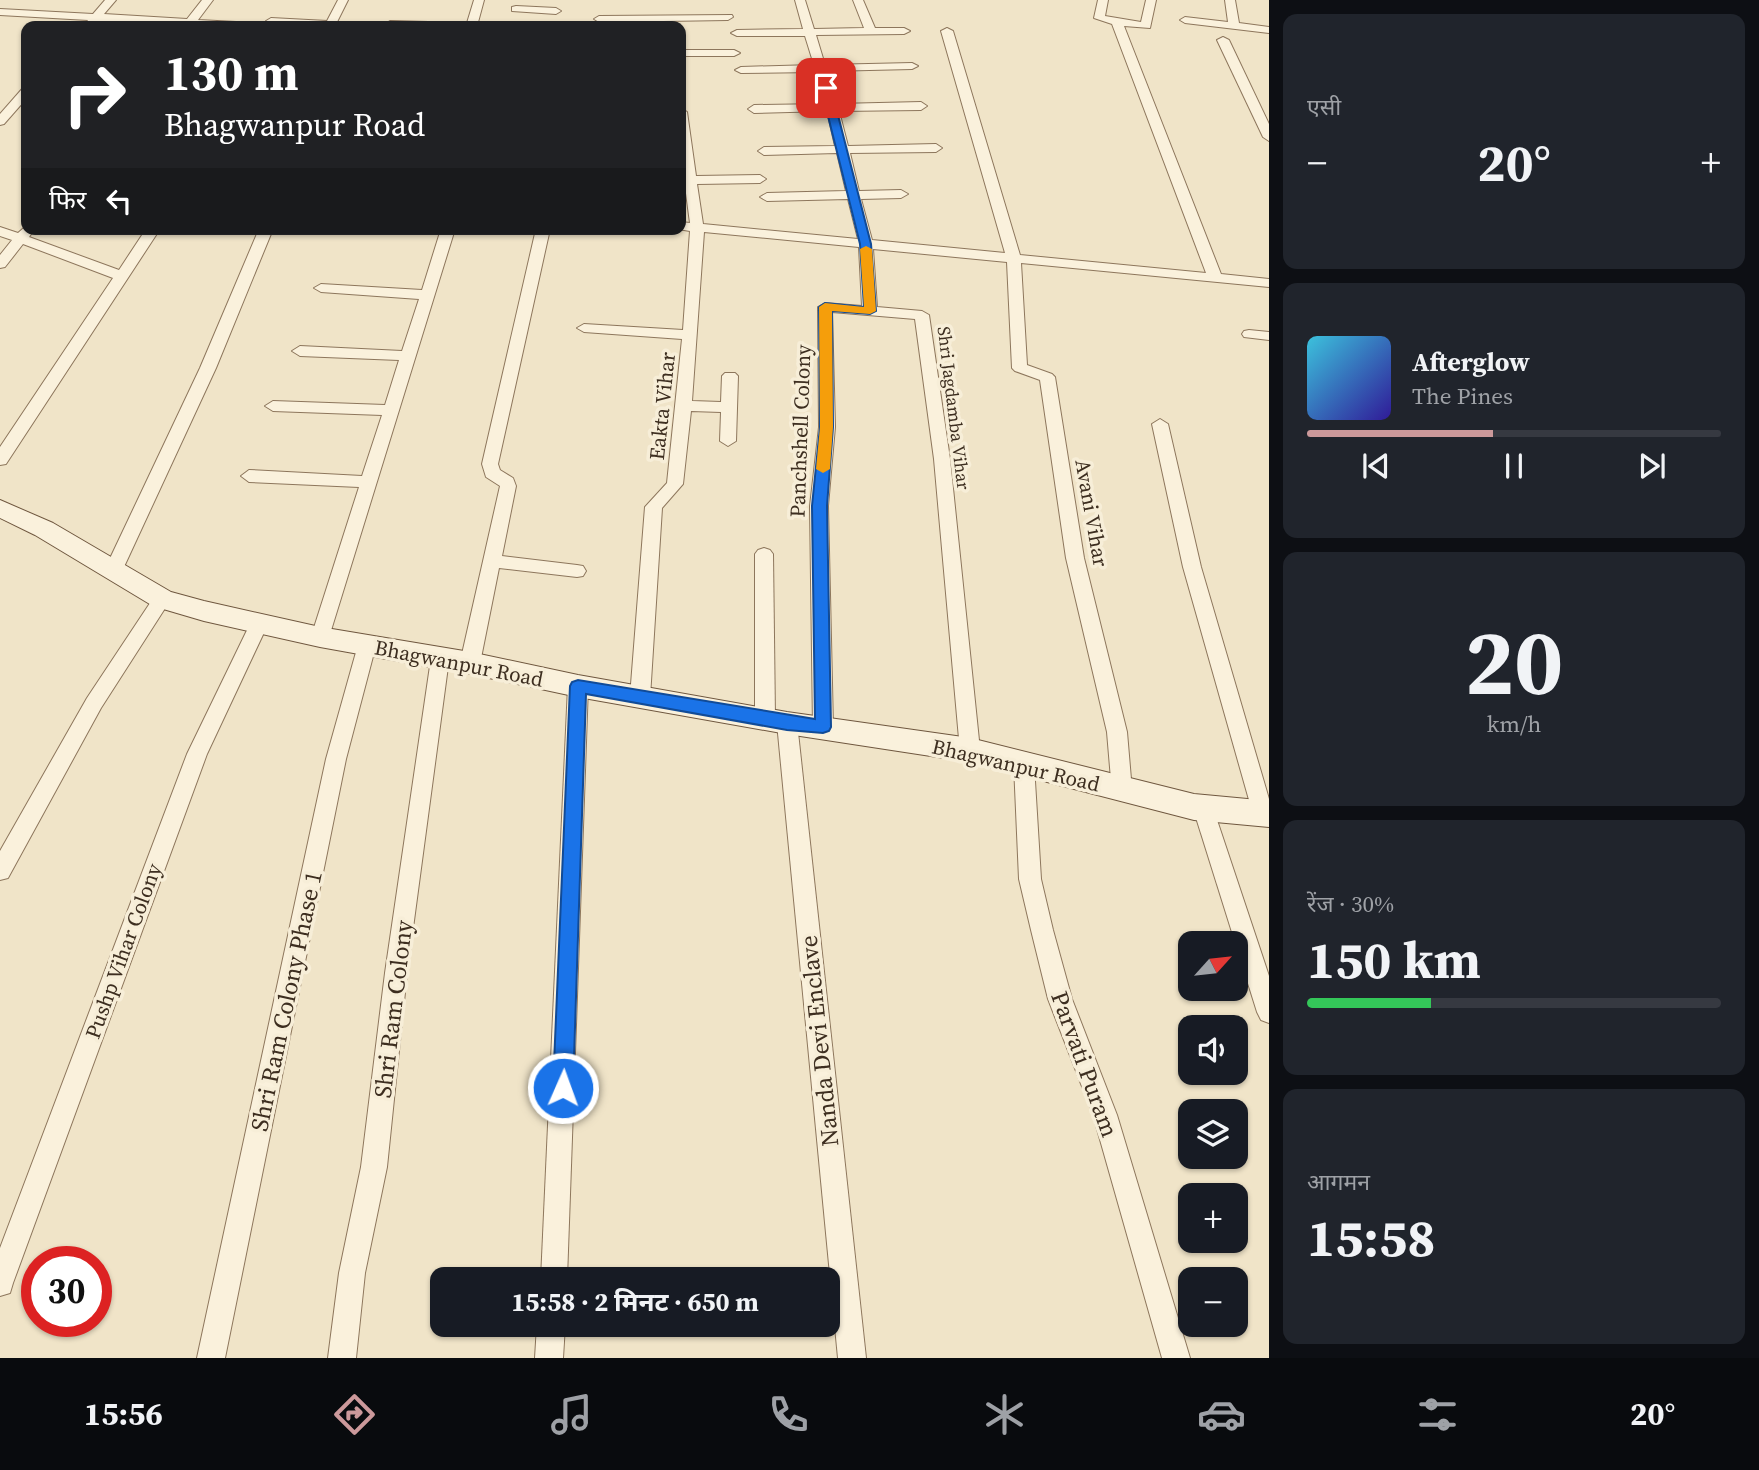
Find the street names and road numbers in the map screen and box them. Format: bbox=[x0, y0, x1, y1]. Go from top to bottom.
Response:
street label: Shri Jagdamba Vihar bbox=[932, 325, 976, 491]
street label: Panchshell Colony bbox=[782, 344, 818, 518]
street label: Eakta Vihar bbox=[642, 350, 682, 461]
street label: Avani Vihar bbox=[1068, 457, 1116, 569]
street label: Bhagwanpur Road bbox=[372, 632, 546, 694]
street label: Bhagwanpur Road bbox=[929, 732, 1103, 798]
street label: Pushp Vihar Colony bbox=[78, 859, 168, 1043]
street label: Shri Ram Colony Phase 1 bbox=[242, 868, 330, 1134]
street label: Shri Ram Colony bbox=[366, 918, 420, 1100]
street label: Nanda Devi Enclave bbox=[792, 934, 846, 1148]
street label: Parvati Puram bbox=[1043, 987, 1127, 1141]

